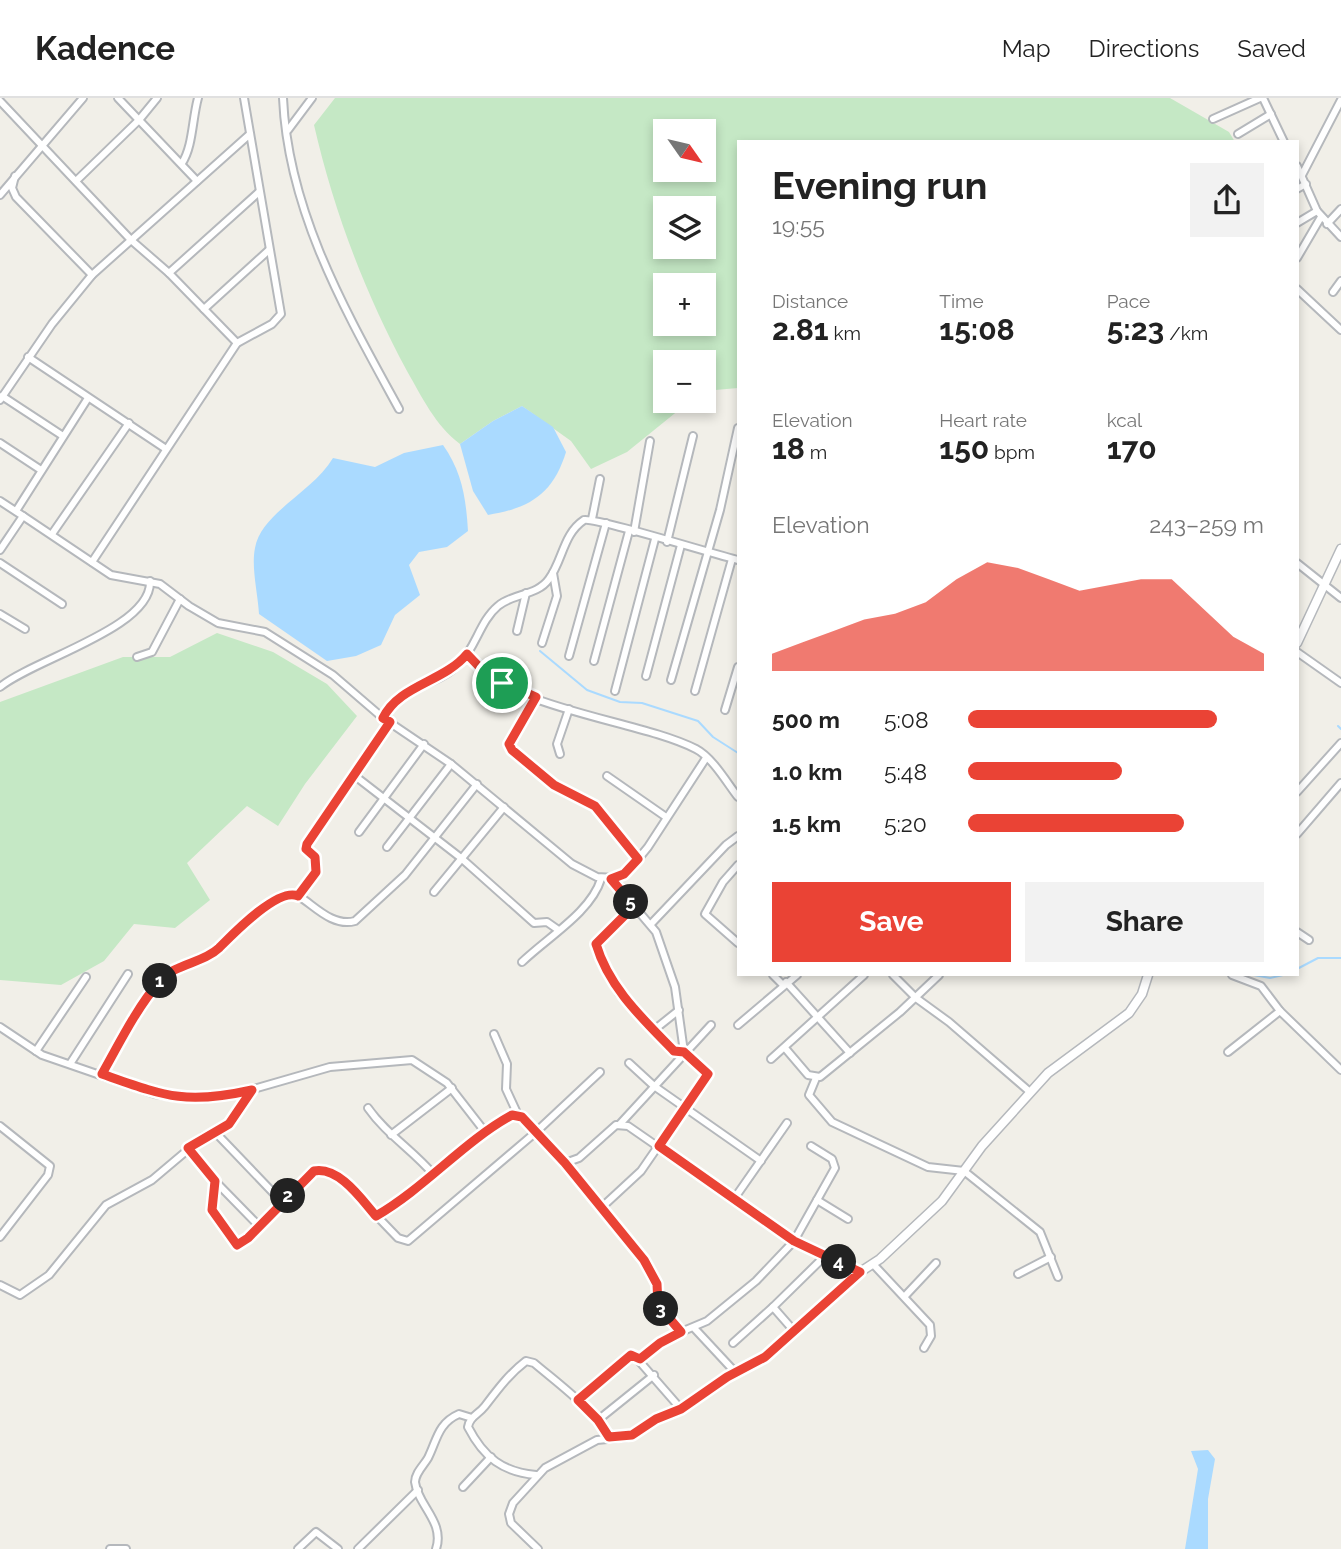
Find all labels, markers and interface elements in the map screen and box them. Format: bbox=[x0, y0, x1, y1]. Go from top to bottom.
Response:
text: Kadence bbox=[35, 29, 175, 68]
text: Map bbox=[1002, 34, 1051, 63]
text: Directions bbox=[1089, 34, 1199, 63]
text: Saved bbox=[1237, 34, 1306, 63]
north arrow bbox=[653, 119, 716, 182]
map controls bbox=[653, 119, 716, 413]
text: Evening run bbox=[772, 163, 987, 208]
button: share bbox=[1190, 163, 1264, 237]
button: layers bbox=[653, 196, 716, 259]
text: 19:55 bbox=[772, 212, 825, 239]
button: + bbox=[653, 273, 716, 336]
text: Distance bbox=[772, 290, 848, 312]
text: Time bbox=[939, 290, 984, 312]
text: Pace bbox=[1107, 290, 1150, 312]
text: 2.81 bbox=[772, 312, 829, 347]
text: 15:08 bbox=[939, 312, 1015, 347]
text: 5:23 bbox=[1107, 312, 1164, 347]
text: km bbox=[829, 322, 861, 344]
text: /km bbox=[1164, 322, 1208, 344]
button: − bbox=[653, 350, 716, 413]
text: Elevation bbox=[772, 409, 853, 431]
text: Heart rate bbox=[939, 409, 1027, 431]
text: kcal bbox=[1107, 409, 1142, 431]
text: 18 bbox=[772, 431, 805, 466]
text: 150 bbox=[939, 431, 989, 466]
text: 170 bbox=[1107, 431, 1157, 466]
text: m bbox=[805, 441, 827, 463]
text: bpm bbox=[989, 441, 1035, 463]
text: Elevation bbox=[772, 511, 870, 538]
text: 243–259 m bbox=[1149, 511, 1264, 538]
pin bbox=[472, 653, 532, 713]
icon: arrive bbox=[483, 664, 521, 702]
text: 500 m bbox=[772, 706, 840, 733]
text: 5:08 bbox=[884, 706, 929, 733]
text: 1.0 km bbox=[772, 758, 842, 785]
text: 5:48 bbox=[884, 758, 927, 785]
text: 1.5 km bbox=[772, 810, 841, 837]
text: 5:20 bbox=[884, 810, 927, 837]
button: Save bbox=[772, 882, 1011, 962]
button: Share bbox=[1025, 882, 1264, 962]
pin: 5 bbox=[614, 884, 648, 920]
text: 5 bbox=[625, 890, 636, 912]
pin: 1 bbox=[142, 964, 178, 998]
text: 1 bbox=[155, 969, 164, 991]
pin: 2 bbox=[270, 1178, 306, 1214]
text: 2 bbox=[282, 1184, 293, 1206]
pin: 4 bbox=[822, 1244, 856, 1280]
text: 4 bbox=[833, 1250, 844, 1272]
pin: 3 bbox=[644, 1292, 678, 1326]
text: 3 bbox=[655, 1297, 666, 1319]

